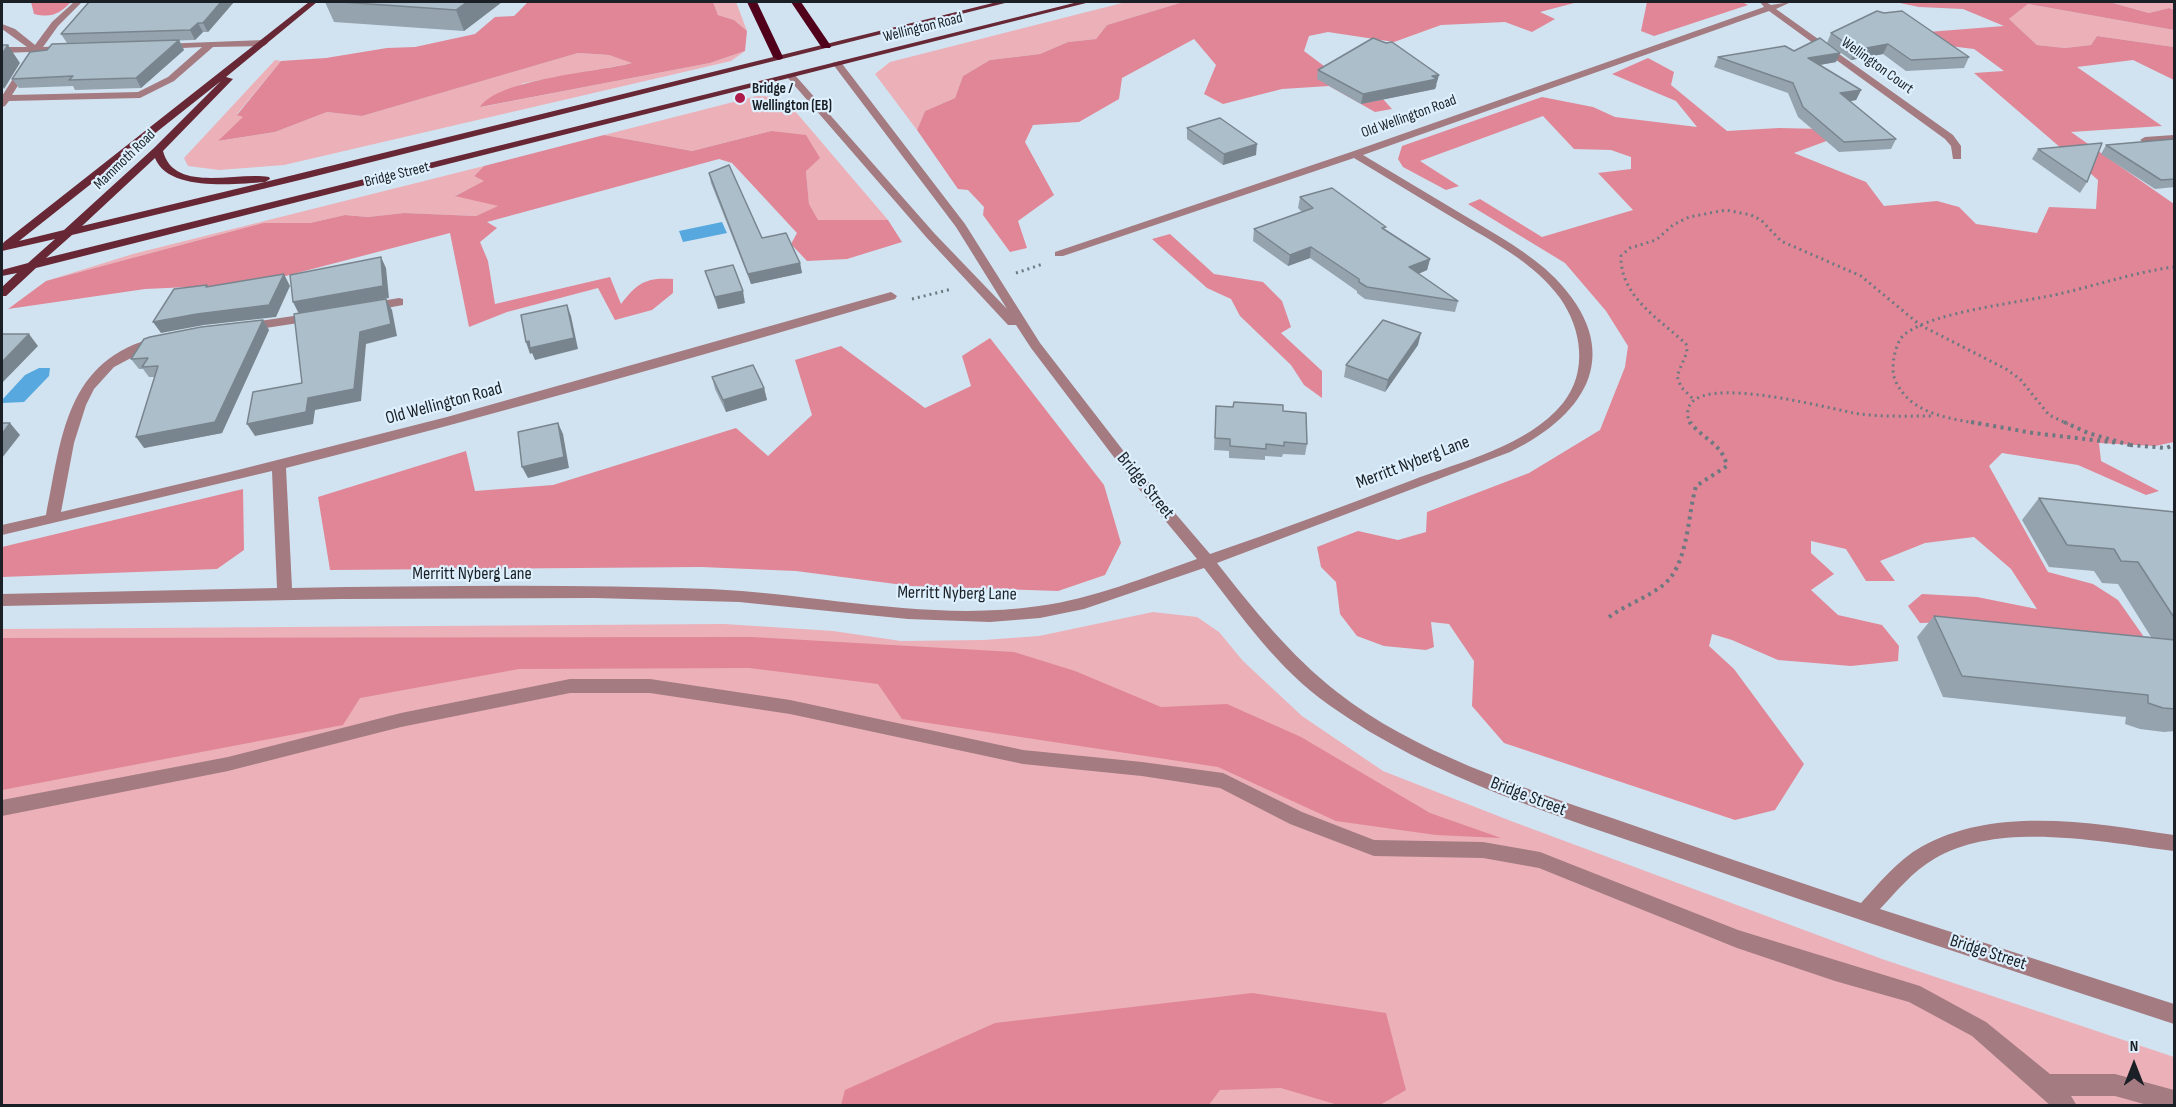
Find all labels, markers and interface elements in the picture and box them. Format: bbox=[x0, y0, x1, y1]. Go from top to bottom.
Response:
street label: Wellington Road bbox=[882, 9, 964, 47]
street label: Wellington Court bbox=[1837, 34, 1917, 98]
place label: Bridge / Wellington (EB) bbox=[752, 80, 832, 115]
marker: Bridge / Wellington (EB) bbox=[733, 91, 747, 105]
street label: Old Wellington Road bbox=[1359, 91, 1459, 143]
street label: Mammoth Road bbox=[90, 126, 160, 194]
street label: Bridge Street bbox=[363, 158, 431, 192]
street label: Old Wellington Road bbox=[383, 378, 505, 430]
street label: Merritt Nyberg Lane bbox=[1353, 432, 1473, 494]
street label: Bridge Street bbox=[1112, 448, 1178, 524]
street label: Merritt Nyberg Lane bbox=[412, 563, 532, 585]
street label: Merritt Nyberg Lane bbox=[897, 582, 1017, 606]
street label: Bridge Street bbox=[1487, 773, 1569, 821]
street label: Bridge Street bbox=[1947, 930, 2029, 976]
north arrow bbox=[2104, 1035, 2164, 1095]
text: N bbox=[2130, 1037, 2138, 1056]

